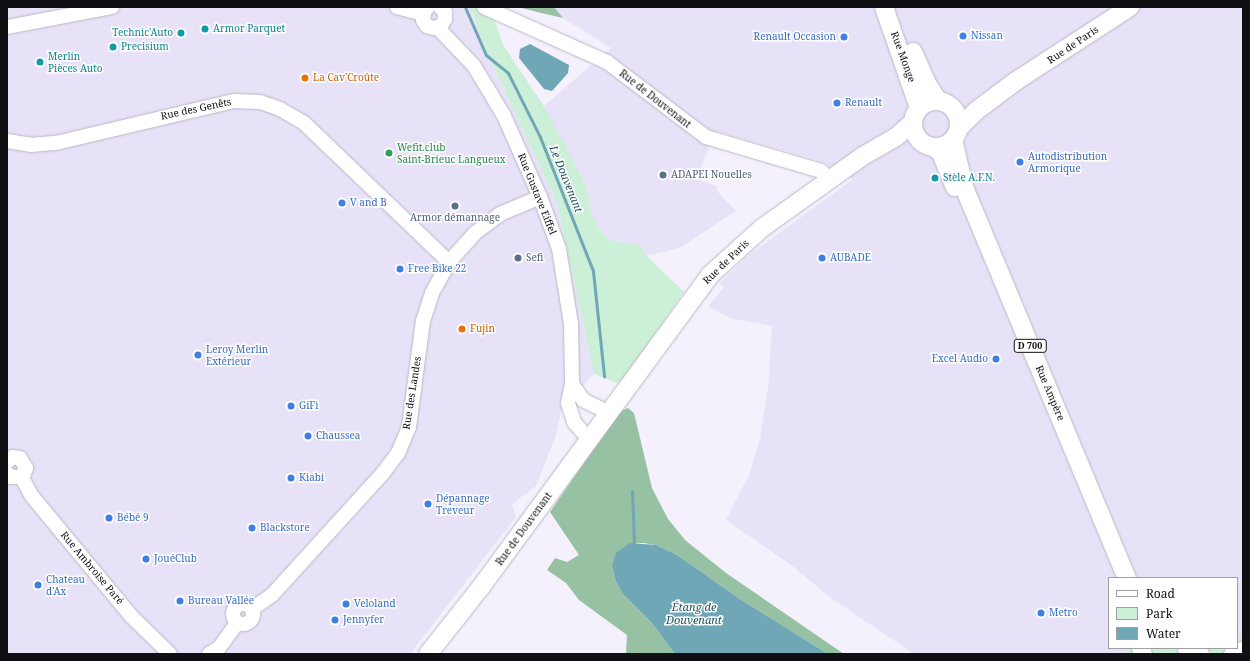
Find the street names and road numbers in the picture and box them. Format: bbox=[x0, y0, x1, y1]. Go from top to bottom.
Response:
street label: Rue de Paris bbox=[1045, 24, 1101, 66]
street label: Rue Monge bbox=[888, 30, 918, 84]
street label: Rue de Douvenant bbox=[617, 67, 693, 131]
street label: Rue des Genêts bbox=[160, 96, 232, 122]
street label: Rue Gustave Eiffel bbox=[515, 152, 559, 236]
street label: Rue de Paris bbox=[701, 237, 751, 287]
road number: D 700 bbox=[1013, 339, 1047, 353]
street label: Rue des Landes bbox=[400, 356, 424, 430]
street label: Rue Ampère bbox=[1033, 364, 1067, 422]
street label: Rue de Douvenant bbox=[493, 490, 555, 568]
street label: Rue Ambroise Paré bbox=[58, 529, 126, 607]

